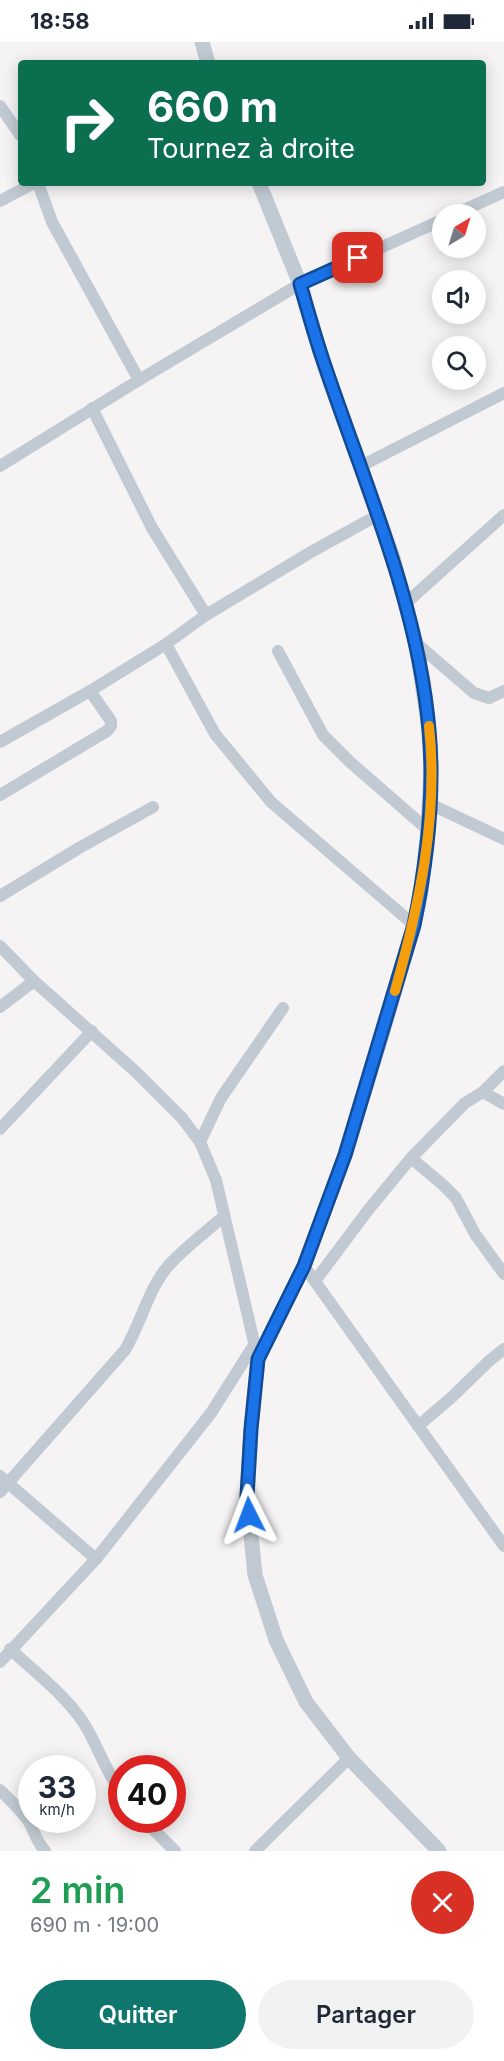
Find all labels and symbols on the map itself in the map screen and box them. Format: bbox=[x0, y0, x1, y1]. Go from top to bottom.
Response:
north arrow bbox=[432, 204, 486, 258]
pin bbox=[332, 232, 383, 283]
position arrow bbox=[217, 1483, 281, 1547]
speed limit sign: 40 bbox=[108, 1755, 186, 1833]

